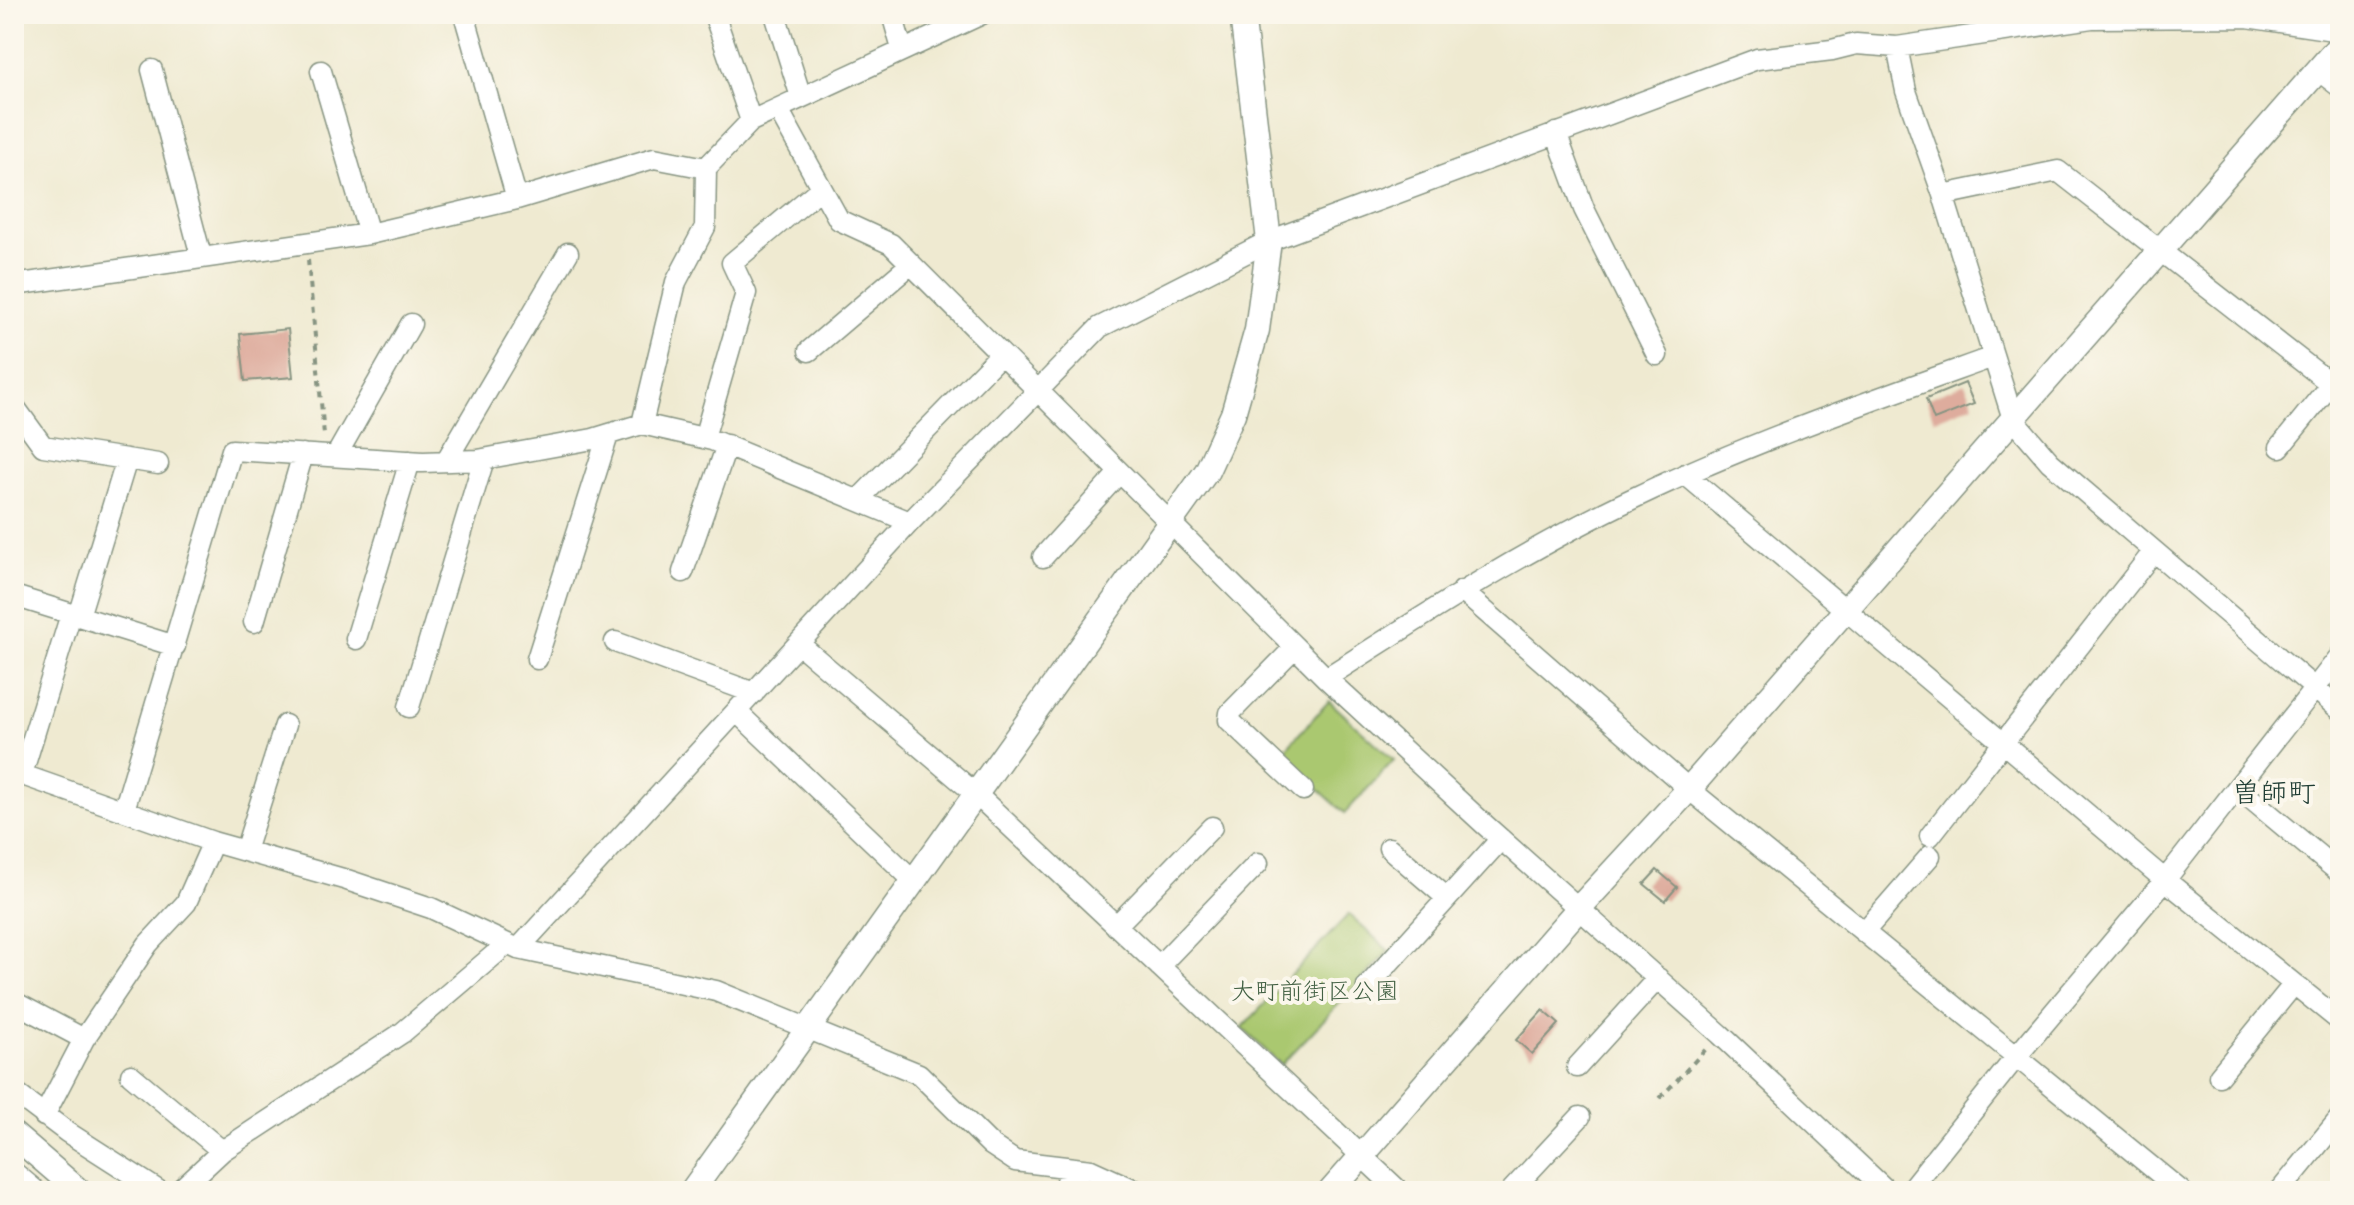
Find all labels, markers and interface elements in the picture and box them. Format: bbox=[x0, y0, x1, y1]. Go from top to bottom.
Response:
district label: 曽師町 bbox=[2232, 775, 2316, 809]
park label: 大町前街区公園 bbox=[1231, 976, 1399, 1005]

